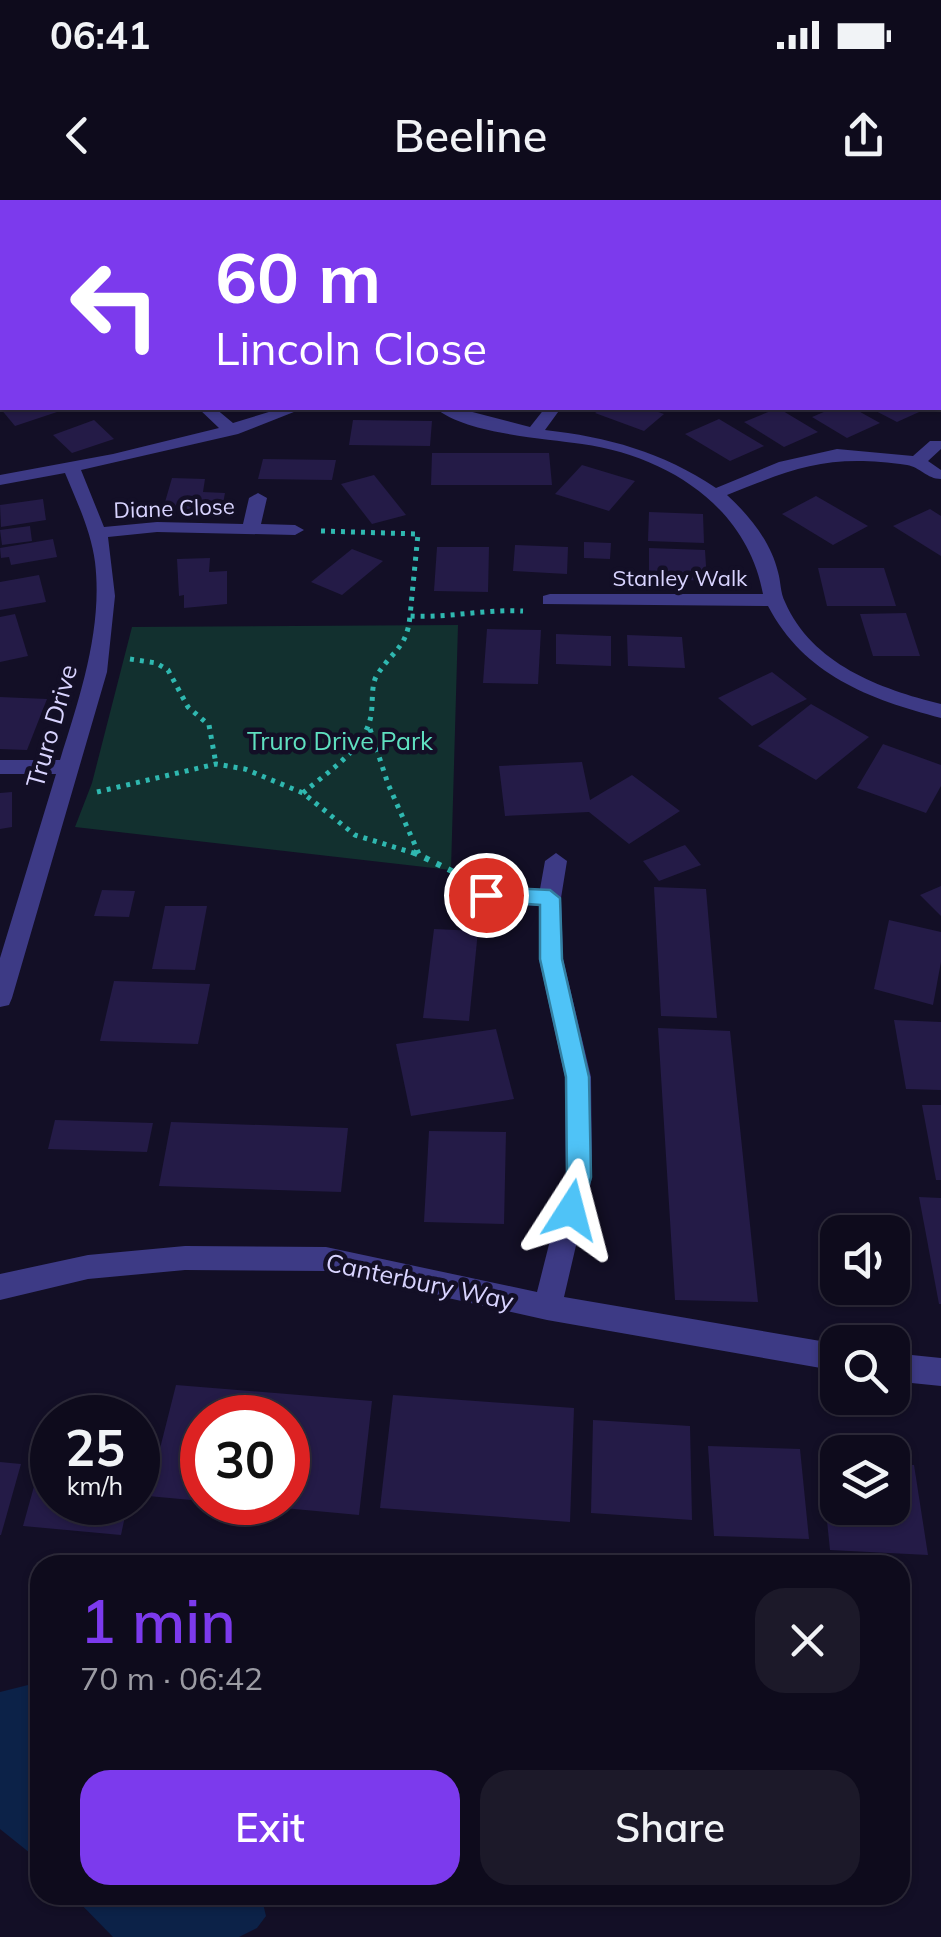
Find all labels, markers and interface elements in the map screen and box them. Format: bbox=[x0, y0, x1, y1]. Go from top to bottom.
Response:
text: 06:41 bbox=[50, 11, 151, 59]
text: Beeline bbox=[394, 107, 547, 163]
icon: back bbox=[50, 108, 105, 163]
icon: share bbox=[836, 108, 891, 163]
text: 60 m bbox=[215, 233, 381, 321]
icon: left bbox=[50, 240, 180, 370]
text: Lincoln Close bbox=[215, 320, 487, 376]
street label: Diane Close bbox=[113, 492, 235, 524]
street label: Stanley Walk bbox=[613, 564, 748, 592]
street label: Truro Drive bbox=[19, 661, 83, 791]
park label: Truro Drive Park bbox=[247, 725, 434, 756]
pin bbox=[444, 853, 529, 938]
icon: arrive bbox=[459, 868, 514, 923]
position arrow bbox=[519, 1158, 623, 1262]
map controls bbox=[820, 1215, 910, 1525]
button: sound bbox=[820, 1215, 910, 1305]
street label: Canterbury Way bbox=[323, 1246, 517, 1316]
button: search bbox=[820, 1325, 910, 1415]
speed limit sign: 30 bbox=[180, 1395, 310, 1525]
text: 25 bbox=[65, 1416, 125, 1479]
button: layers bbox=[820, 1435, 910, 1525]
text: km/h bbox=[67, 1470, 123, 1501]
text: 1 min bbox=[80, 1583, 236, 1658]
button: close bbox=[755, 1588, 860, 1693]
text: 70 m · 06:42 bbox=[80, 1658, 263, 1698]
button: Exit bbox=[80, 1770, 460, 1885]
button: Share bbox=[480, 1770, 860, 1885]

